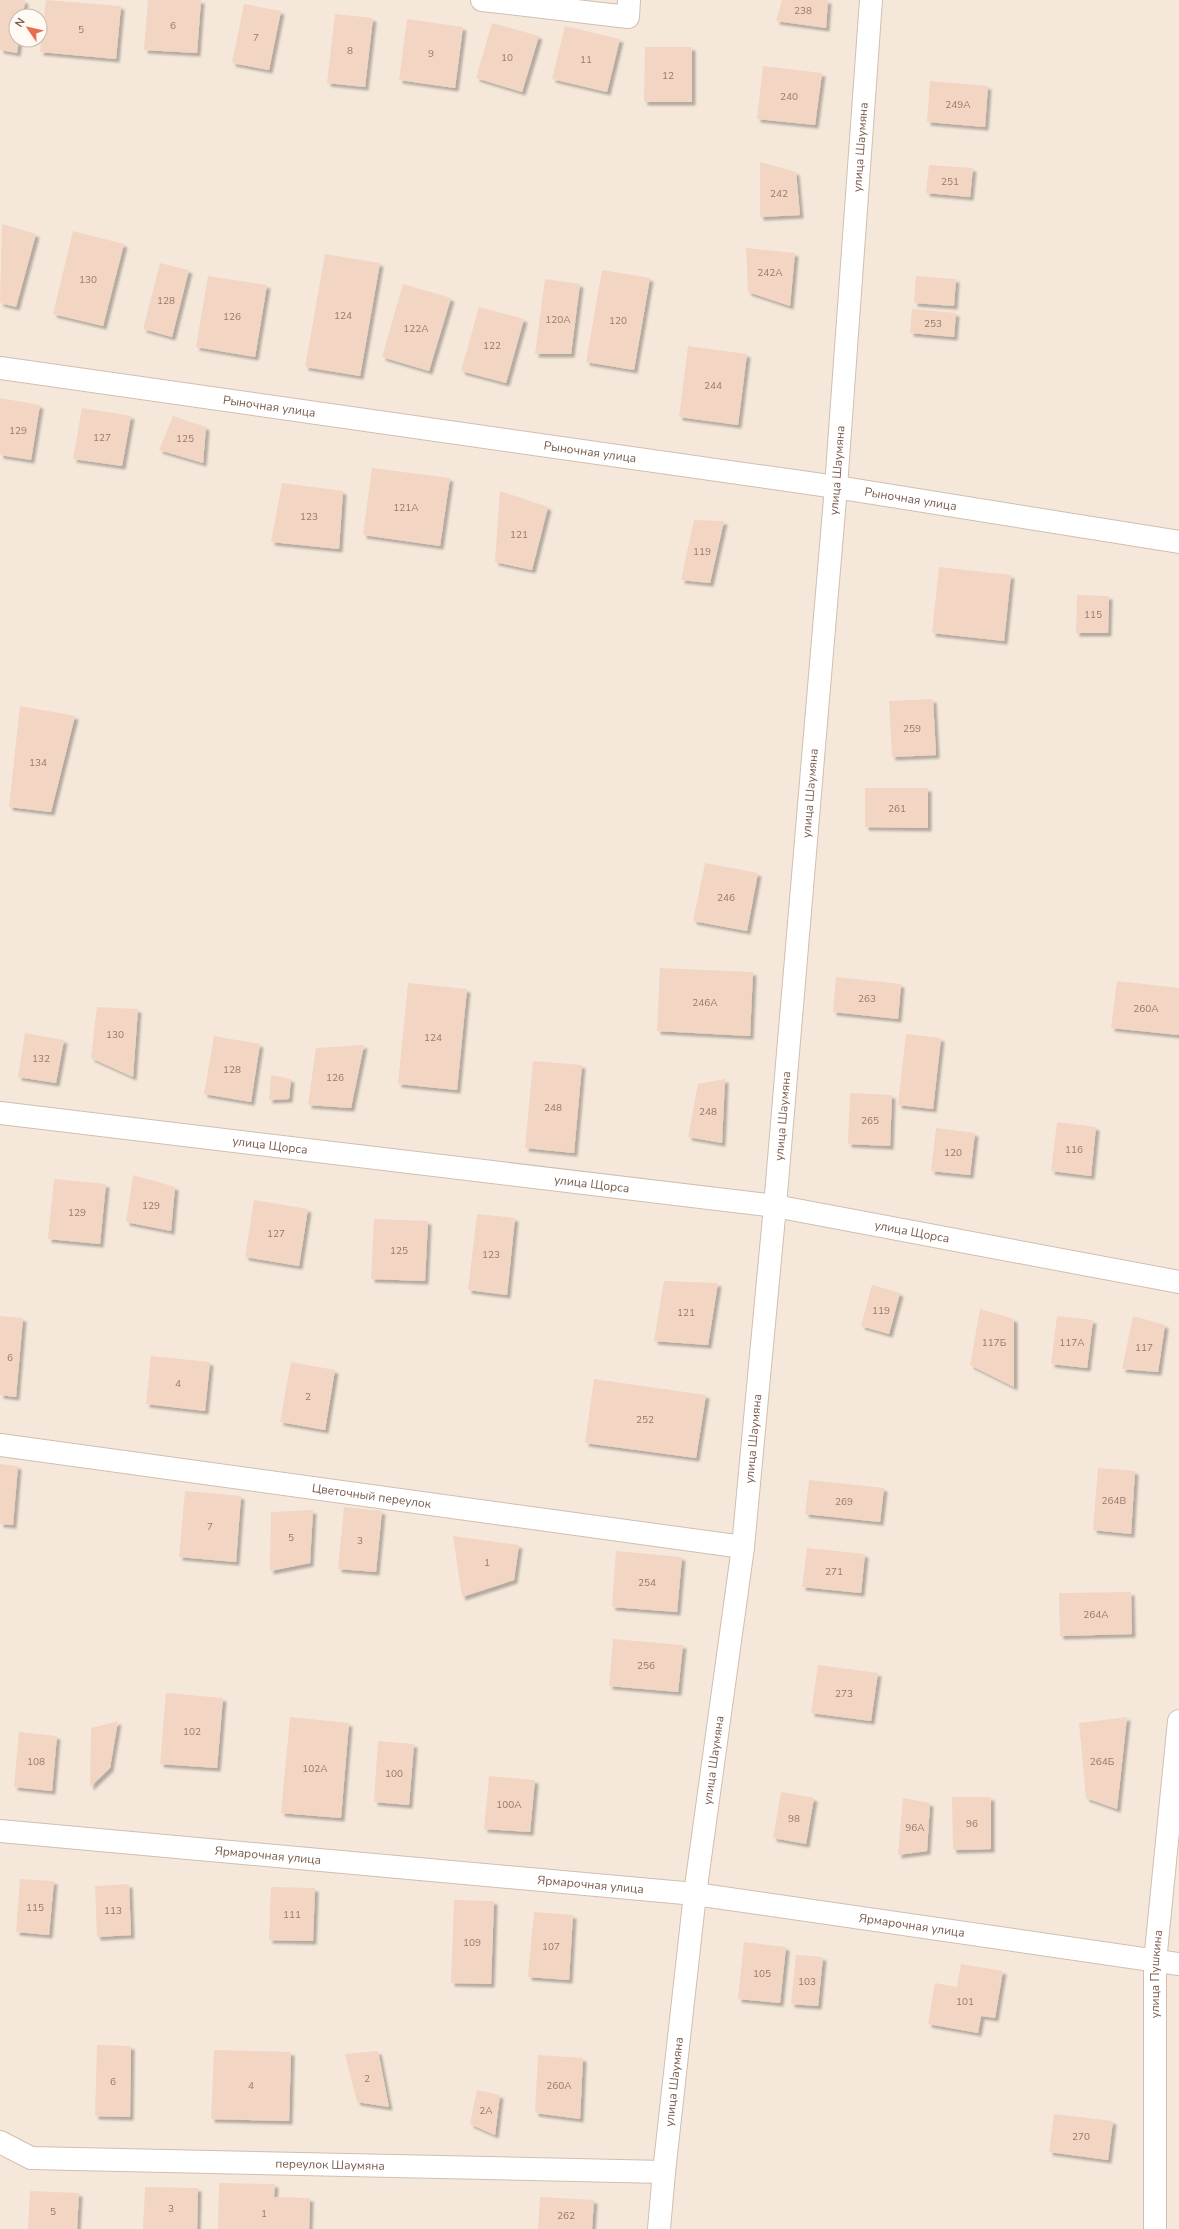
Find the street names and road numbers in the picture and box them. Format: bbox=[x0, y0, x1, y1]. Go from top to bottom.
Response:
street label: улица Шаумяна bbox=[849, 102, 872, 193]
street label: Рыночная улица bbox=[222, 392, 317, 421]
street label: улица Шаумяна bbox=[826, 425, 848, 516]
street label: Рыночная улица bbox=[543, 437, 637, 466]
street label: Рыночная улица bbox=[863, 484, 958, 514]
street label: улица Шаумяна bbox=[798, 748, 822, 839]
street label: улица Шаумяна bbox=[771, 1071, 794, 1162]
street label: улица Щорса bbox=[232, 1133, 309, 1158]
street label: улица Щорса bbox=[553, 1172, 630, 1196]
street label: улица Щорса bbox=[873, 1217, 951, 1247]
street label: улица Шаумяна bbox=[741, 1393, 765, 1484]
street label: Цветочный переулок bbox=[311, 1480, 433, 1512]
street label: улица Шаумяна bbox=[699, 1715, 728, 1806]
street label: Ярмарочная улица bbox=[214, 1843, 322, 1868]
street label: Ярмарочная улица bbox=[537, 1872, 644, 1897]
street label: Ярмарочная улица bbox=[858, 1910, 966, 1941]
street label: улица Пушкина bbox=[1147, 1929, 1166, 2018]
street label: улица Шаумяна bbox=[661, 2036, 687, 2127]
street label: переулок Шаумяна bbox=[275, 2155, 385, 2174]

